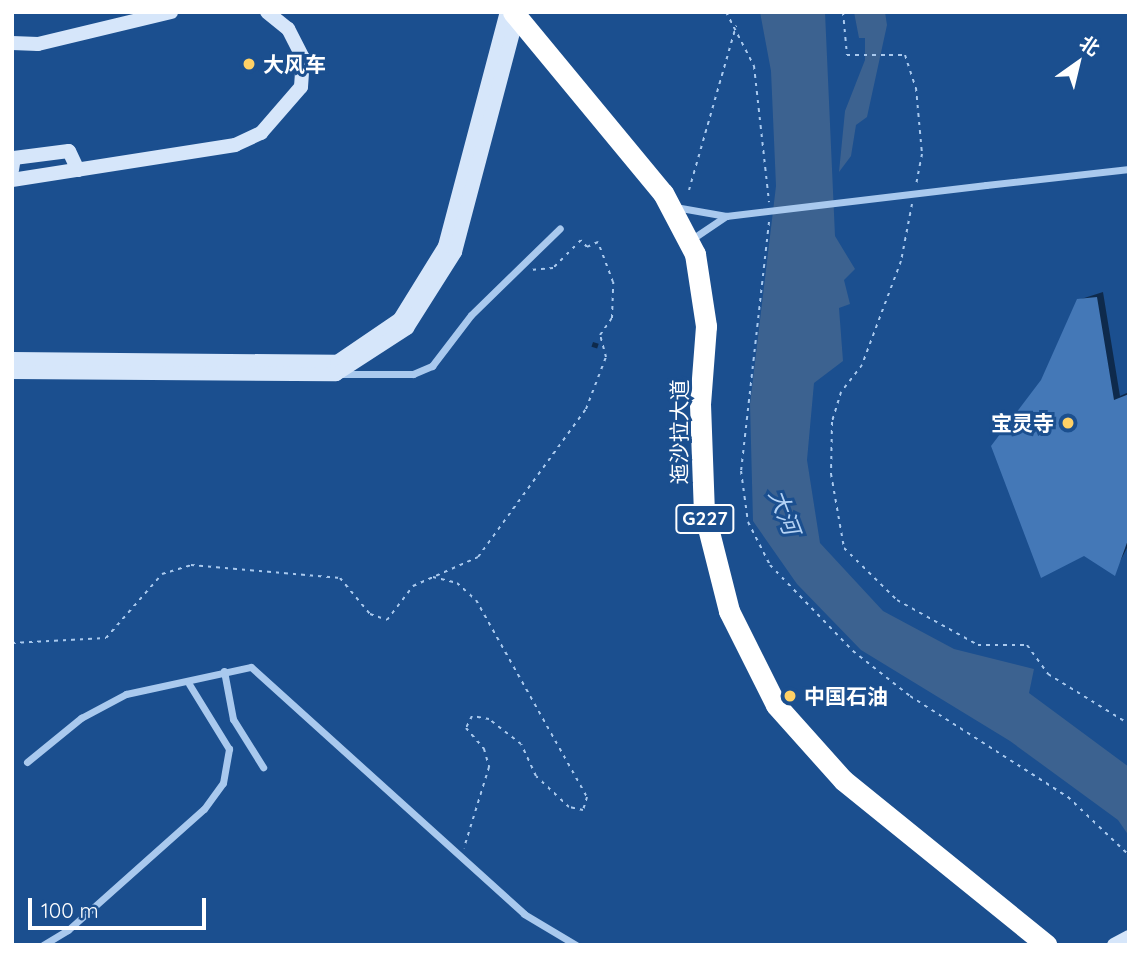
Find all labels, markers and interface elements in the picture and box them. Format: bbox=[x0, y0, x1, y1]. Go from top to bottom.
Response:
north arrow bbox=[1043, 28, 1113, 98]
text: 北 bbox=[1075, 30, 1104, 61]
place label: 大风车 bbox=[263, 51, 326, 77]
marker: 大风车 bbox=[241, 56, 257, 72]
street label: 迤沙拉大道 bbox=[666, 380, 692, 484]
place label: 宝灵寺 bbox=[991, 410, 1054, 436]
marker: 宝灵寺 bbox=[1060, 415, 1076, 431]
water label: 大河 bbox=[763, 486, 805, 538]
road number: G227 bbox=[675, 504, 735, 534]
place label: 中国石油 bbox=[804, 683, 888, 709]
marker: 中国石油 bbox=[782, 688, 798, 704]
scale bar bbox=[32, 884, 210, 928]
text: 100 m bbox=[41, 897, 99, 923]

